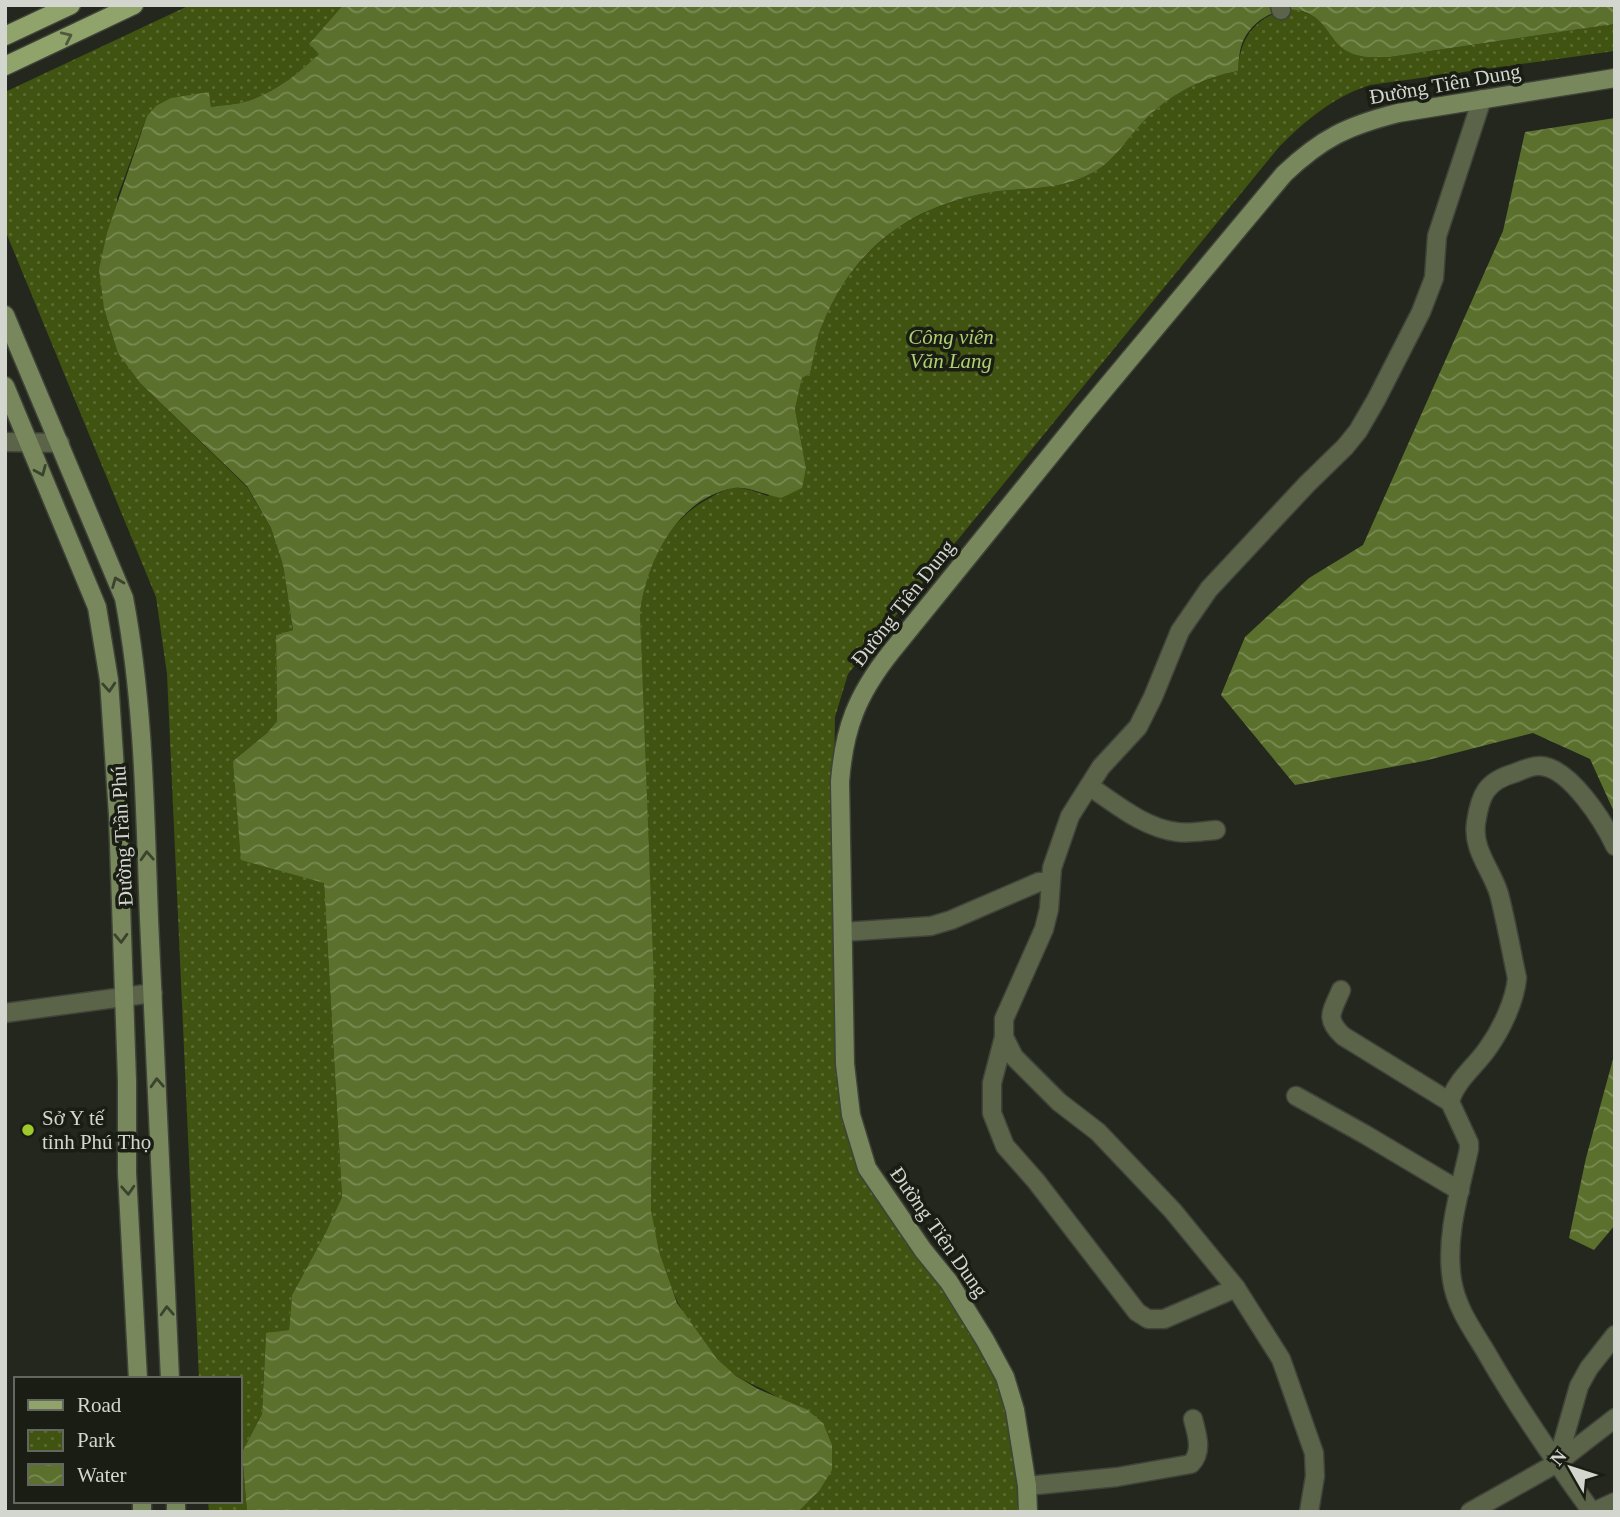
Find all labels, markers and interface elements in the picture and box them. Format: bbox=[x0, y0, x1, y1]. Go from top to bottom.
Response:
one-way arrow bbox=[60, 31, 72, 45]
street label: Đường Tiên Dung bbox=[1367, 59, 1523, 109]
park label: Công viên Văn Lang bbox=[908, 325, 994, 373]
one-way arrow bbox=[33, 464, 47, 477]
street label: Đường Tiên Dung bbox=[846, 535, 960, 671]
one-way arrow bbox=[112, 577, 126, 589]
one-way arrow bbox=[101, 681, 116, 692]
street label: Đường Trần Phú bbox=[106, 765, 138, 907]
one-way arrow bbox=[139, 850, 154, 861]
one-way arrow bbox=[113, 933, 128, 944]
one-way arrow bbox=[149, 1078, 164, 1089]
place label: Sở Y tế tỉnh Phú Thọ bbox=[42, 1106, 151, 1154]
marker: Sở Y tế tỉnh Phú Thọ bbox=[20, 1122, 36, 1138]
street label: Đường Tiên Dung bbox=[885, 1162, 993, 1302]
one-way arrow bbox=[121, 1185, 136, 1196]
one-way arrow bbox=[160, 1305, 175, 1316]
legend bbox=[14, 1377, 242, 1503]
text: Road bbox=[77, 1393, 122, 1417]
text: Park bbox=[77, 1428, 116, 1452]
north arrow bbox=[1536, 1433, 1606, 1503]
text: N bbox=[1546, 1445, 1571, 1470]
text: Water bbox=[77, 1463, 127, 1487]

